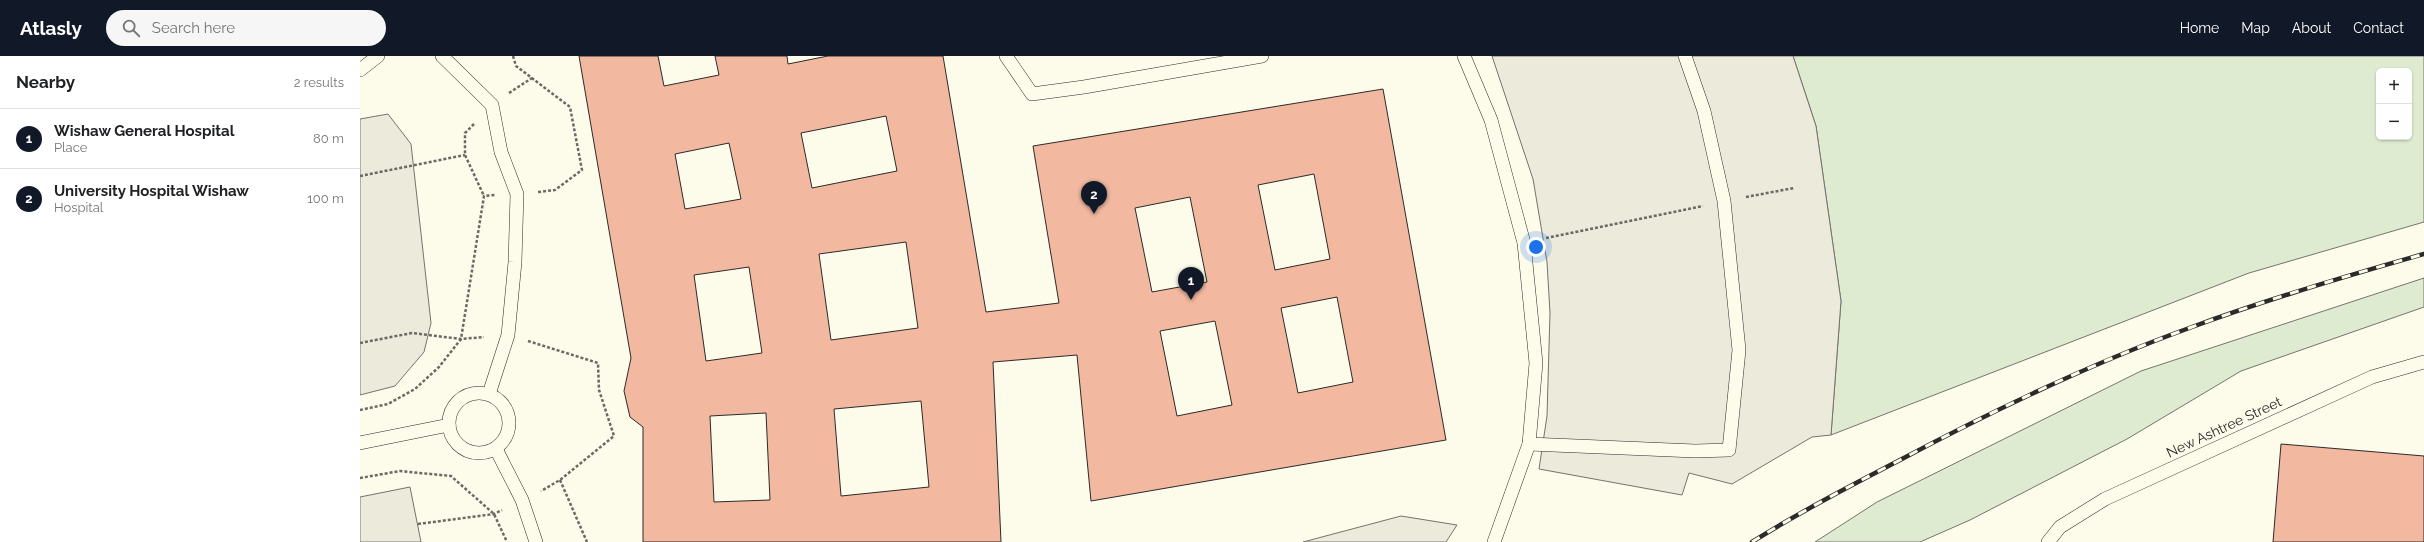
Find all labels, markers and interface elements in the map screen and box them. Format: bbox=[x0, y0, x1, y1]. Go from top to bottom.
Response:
search box bbox=[106, 10, 386, 46]
text: Atlasly bbox=[20, 17, 82, 39]
icon: search bbox=[120, 17, 142, 39]
text: Search here bbox=[152, 19, 235, 37]
text: Home bbox=[2180, 20, 2219, 36]
text: Map bbox=[2241, 20, 2270, 36]
text: About bbox=[2292, 20, 2331, 36]
text: Contact bbox=[2353, 20, 2404, 36]
map controls bbox=[2376, 68, 2412, 140]
button: + bbox=[2376, 68, 2412, 104]
text: Nearby bbox=[16, 72, 75, 92]
text: 2 results bbox=[294, 75, 344, 90]
button: − bbox=[2376, 104, 2412, 140]
text: Wishaw General Hospital bbox=[54, 122, 234, 140]
text: 1 bbox=[26, 131, 32, 146]
text: 80 m bbox=[313, 131, 344, 146]
text: Place bbox=[54, 140, 87, 155]
pin: 2 bbox=[1081, 181, 1107, 214]
text: University Hospital Wishaw bbox=[54, 182, 249, 200]
text: 2 bbox=[25, 191, 33, 206]
text: 100 m bbox=[307, 191, 344, 206]
text: Hospital bbox=[54, 200, 103, 215]
your location bbox=[1526, 237, 1546, 257]
pin: 1 bbox=[1178, 267, 1204, 300]
street label: New Ashtree Street bbox=[2164, 393, 2284, 461]

